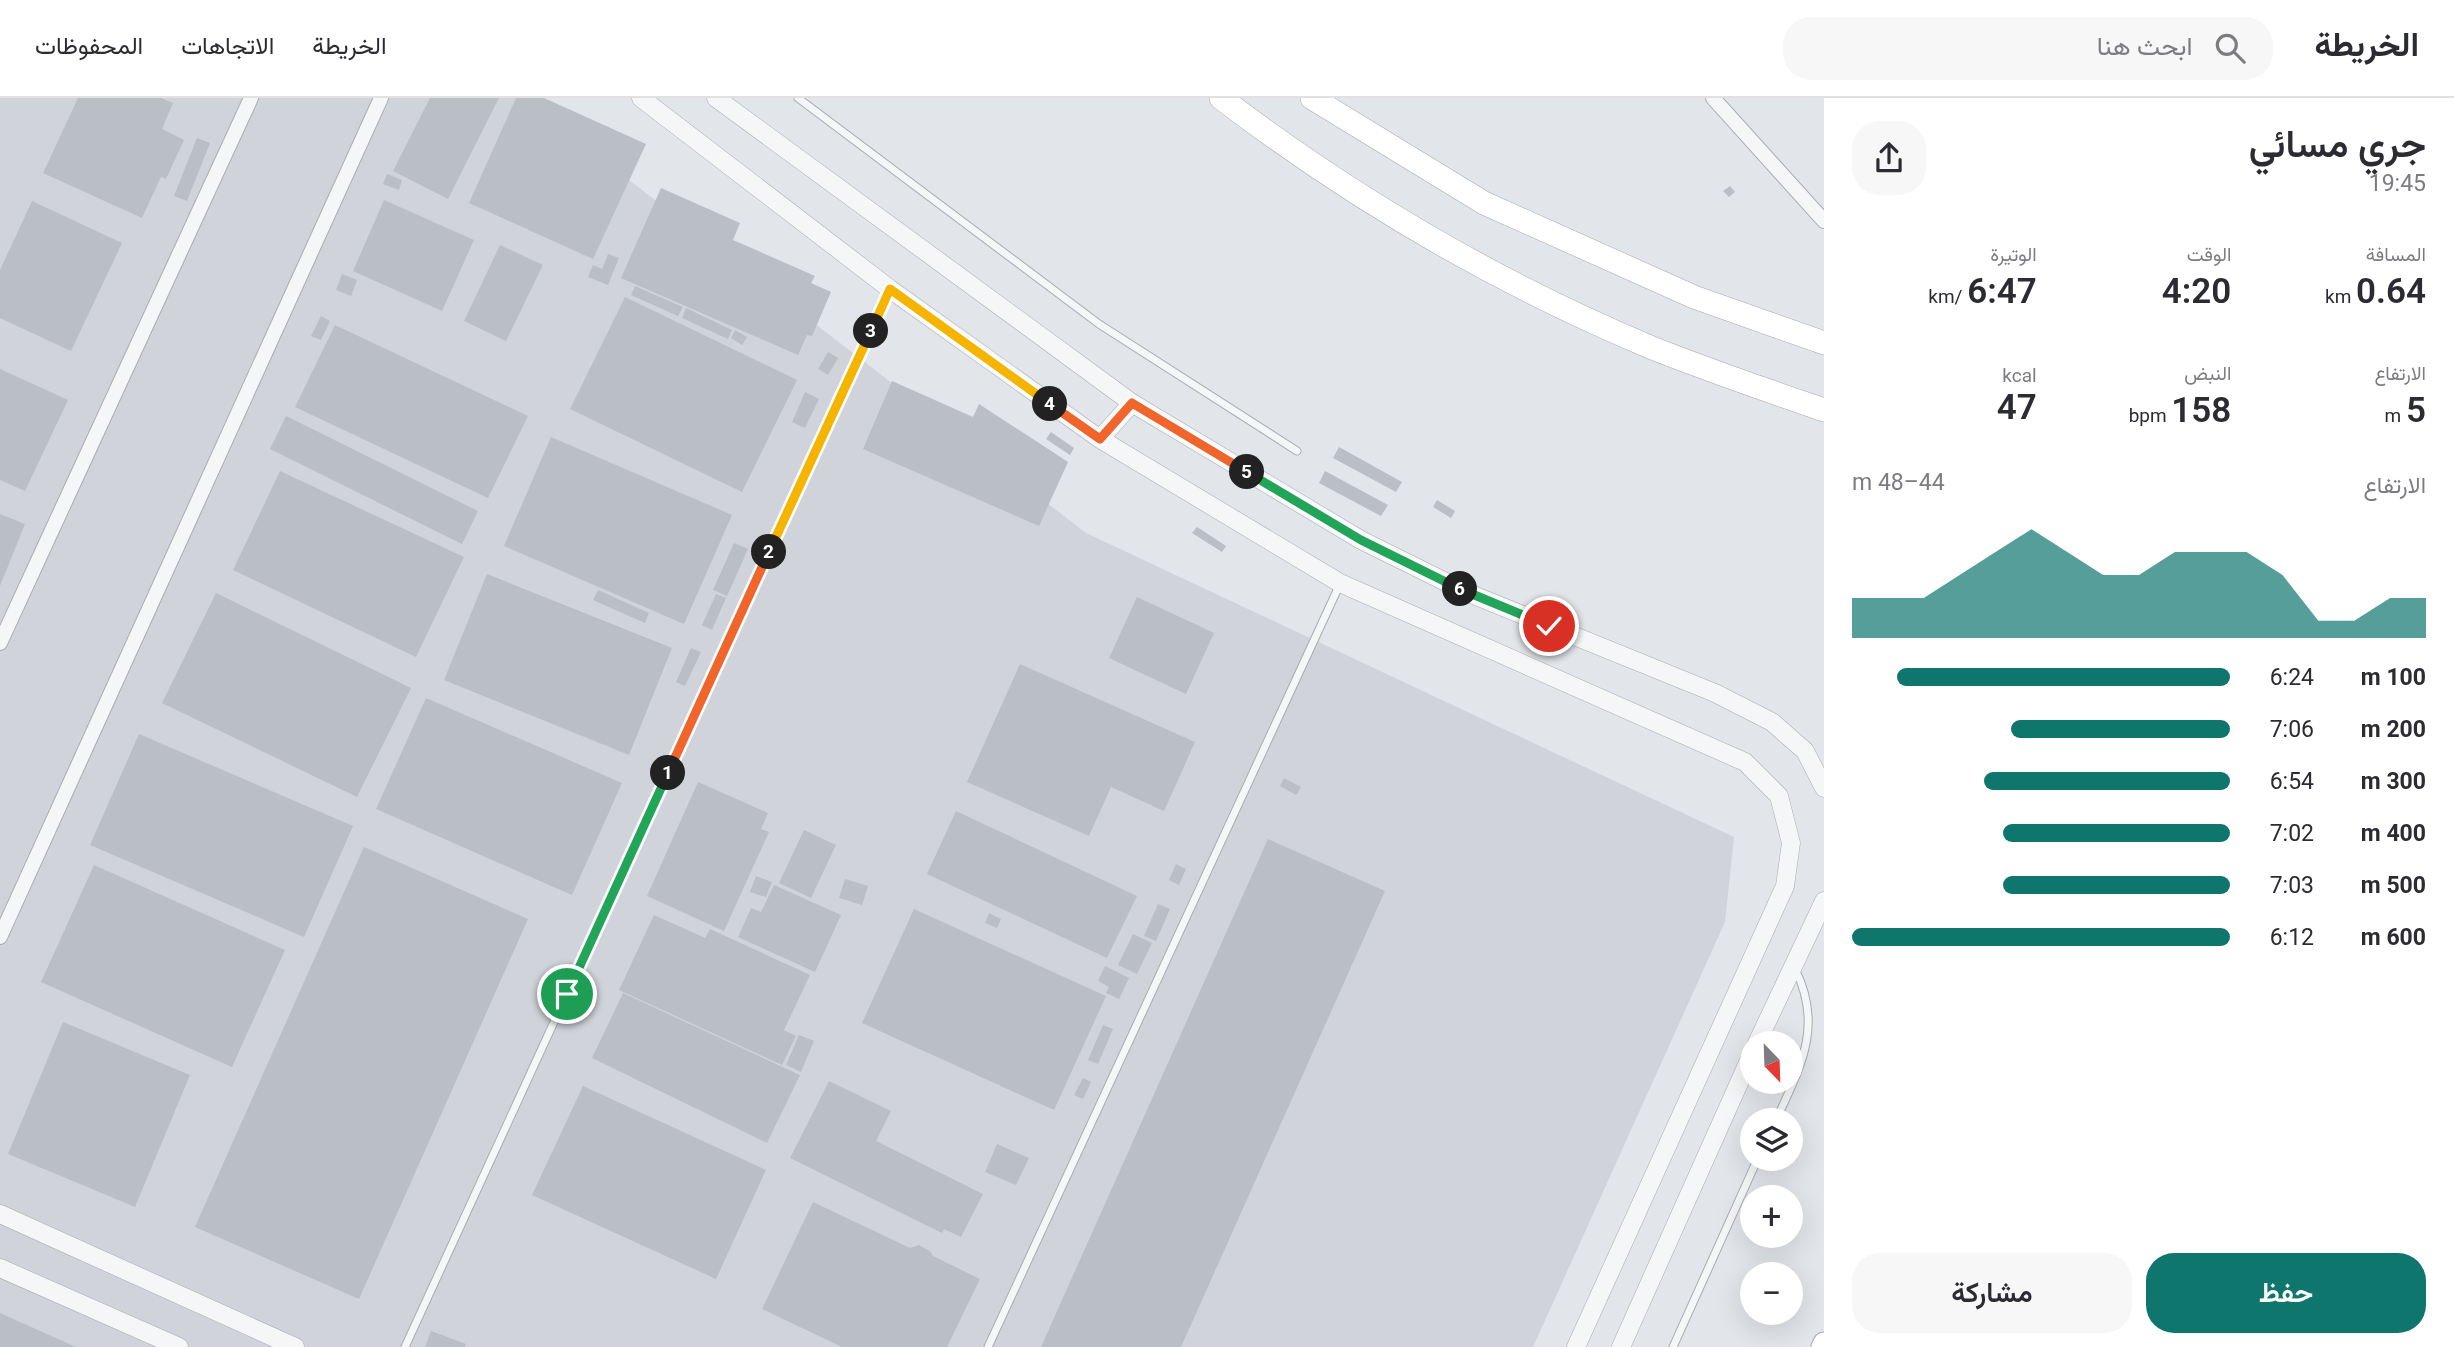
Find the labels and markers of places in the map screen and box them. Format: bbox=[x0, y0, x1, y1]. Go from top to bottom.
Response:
pin: 3 bbox=[854, 314, 888, 348]
pin: 4 bbox=[1032, 386, 1068, 422]
pin: 5 bbox=[1230, 454, 1264, 490]
pin: 2 bbox=[752, 534, 786, 570]
pin: 6 bbox=[1442, 572, 1478, 606]
pin bbox=[1519, 596, 1579, 656]
pin: 1 bbox=[650, 756, 686, 790]
pin bbox=[537, 964, 597, 1024]

